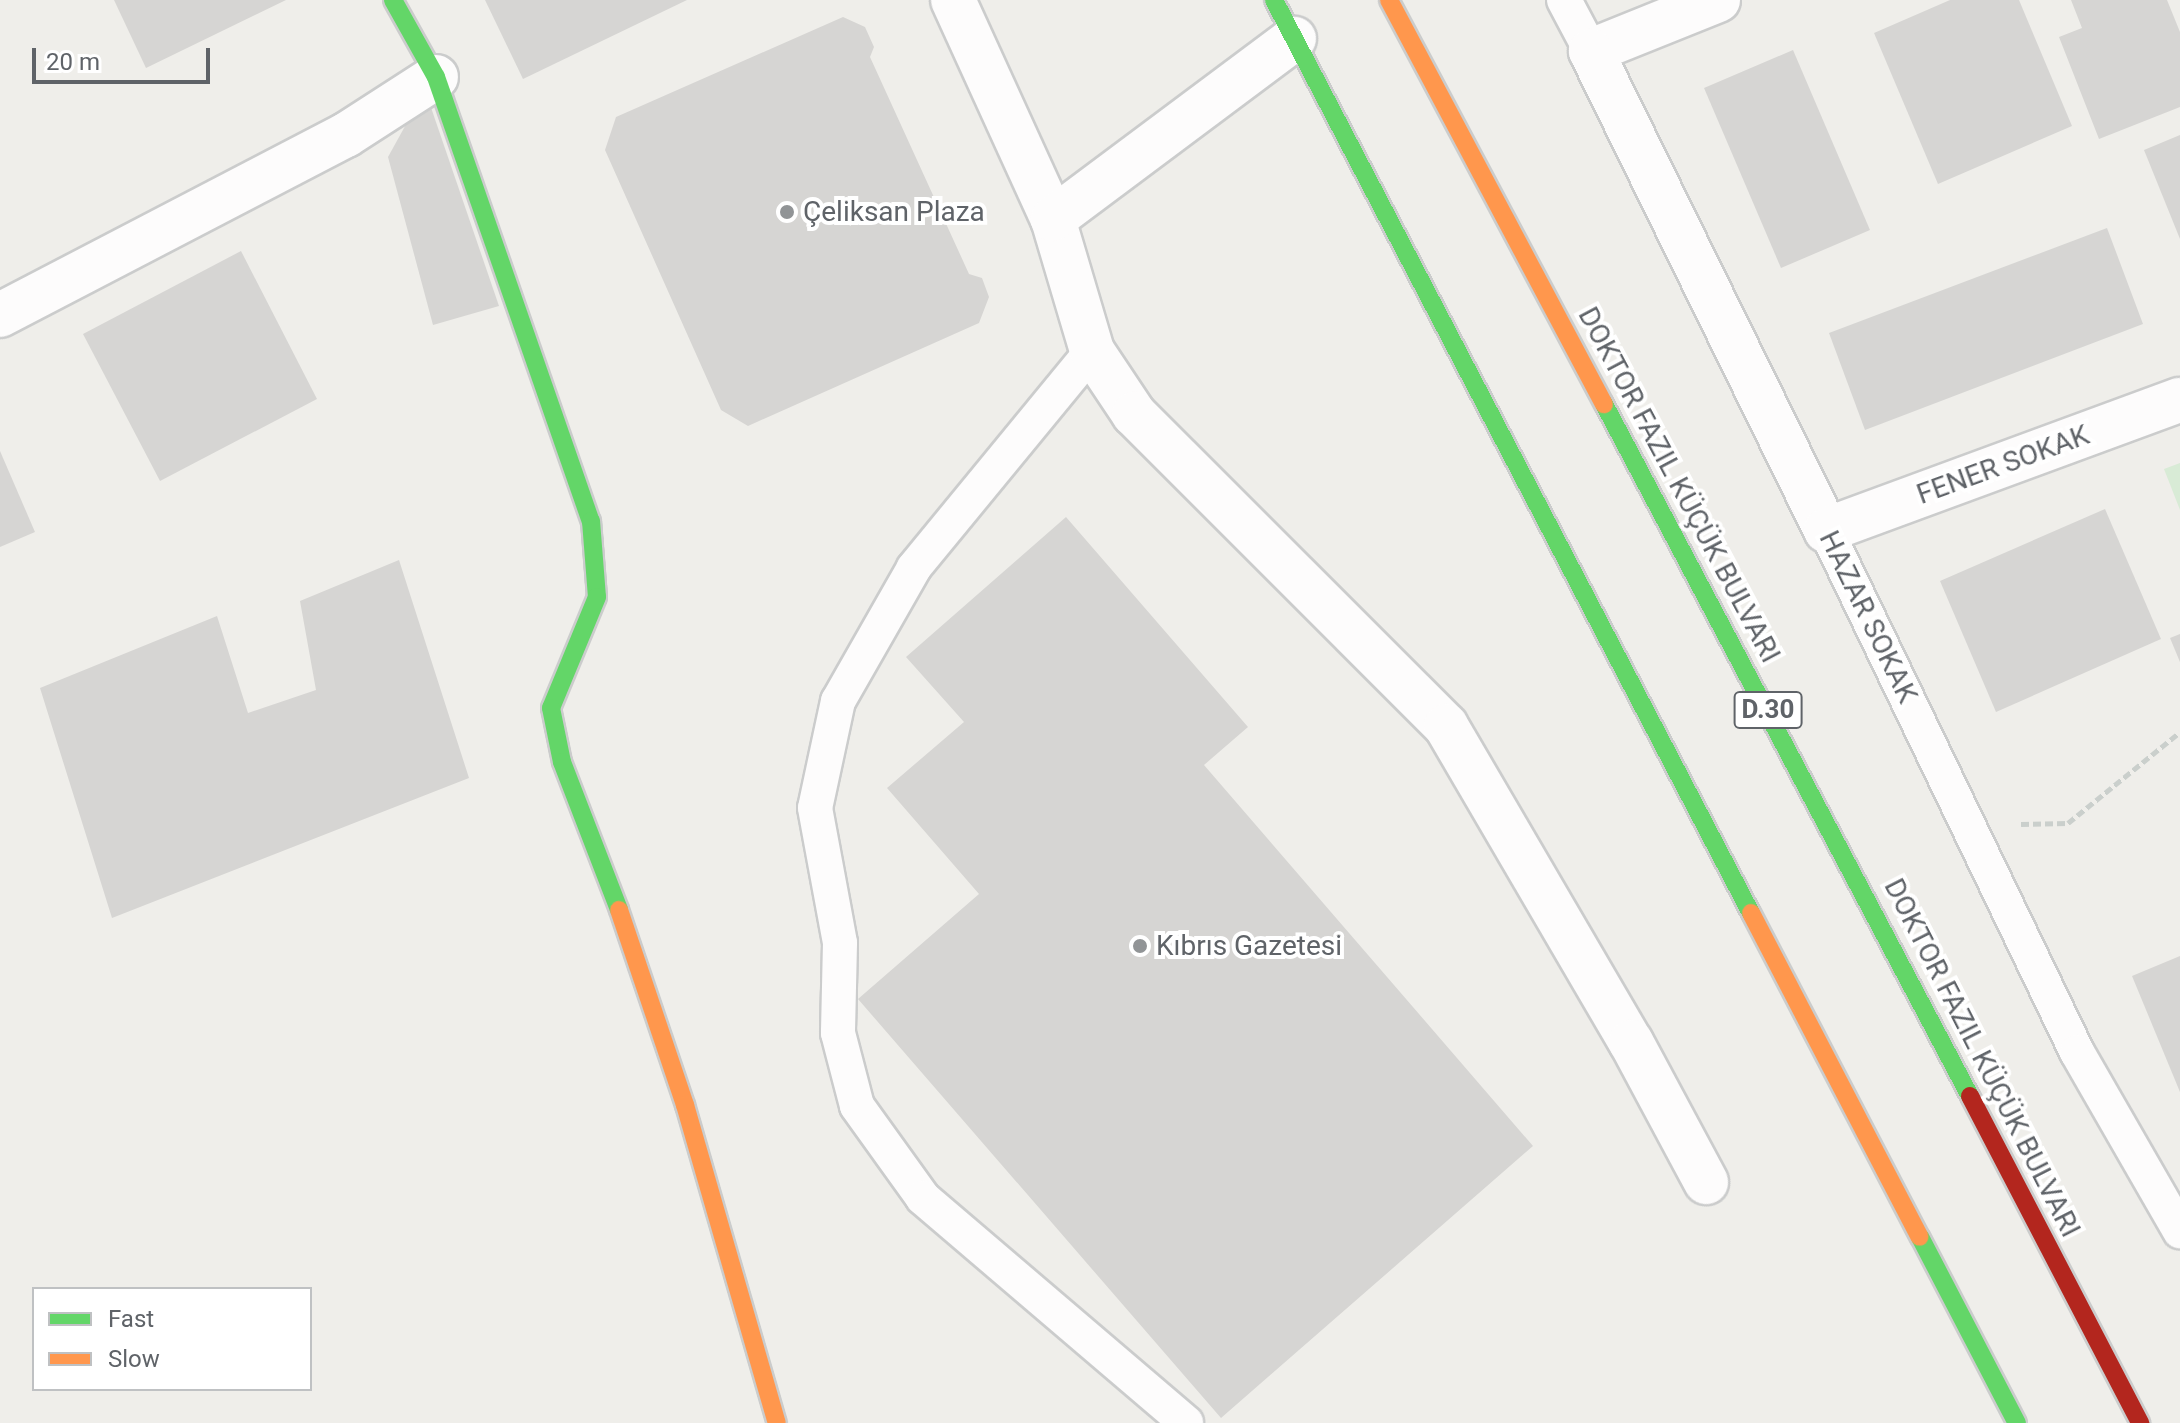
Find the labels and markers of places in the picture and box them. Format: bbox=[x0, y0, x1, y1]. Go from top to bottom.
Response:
place label: Çeliksan Plaza bbox=[803, 195, 985, 229]
marker: Çeliksan Plaza bbox=[778, 203, 796, 221]
place label: Kıbrıs Gazetesi bbox=[1156, 929, 1342, 963]
marker: Kıbrıs Gazetesi bbox=[1131, 937, 1149, 955]

